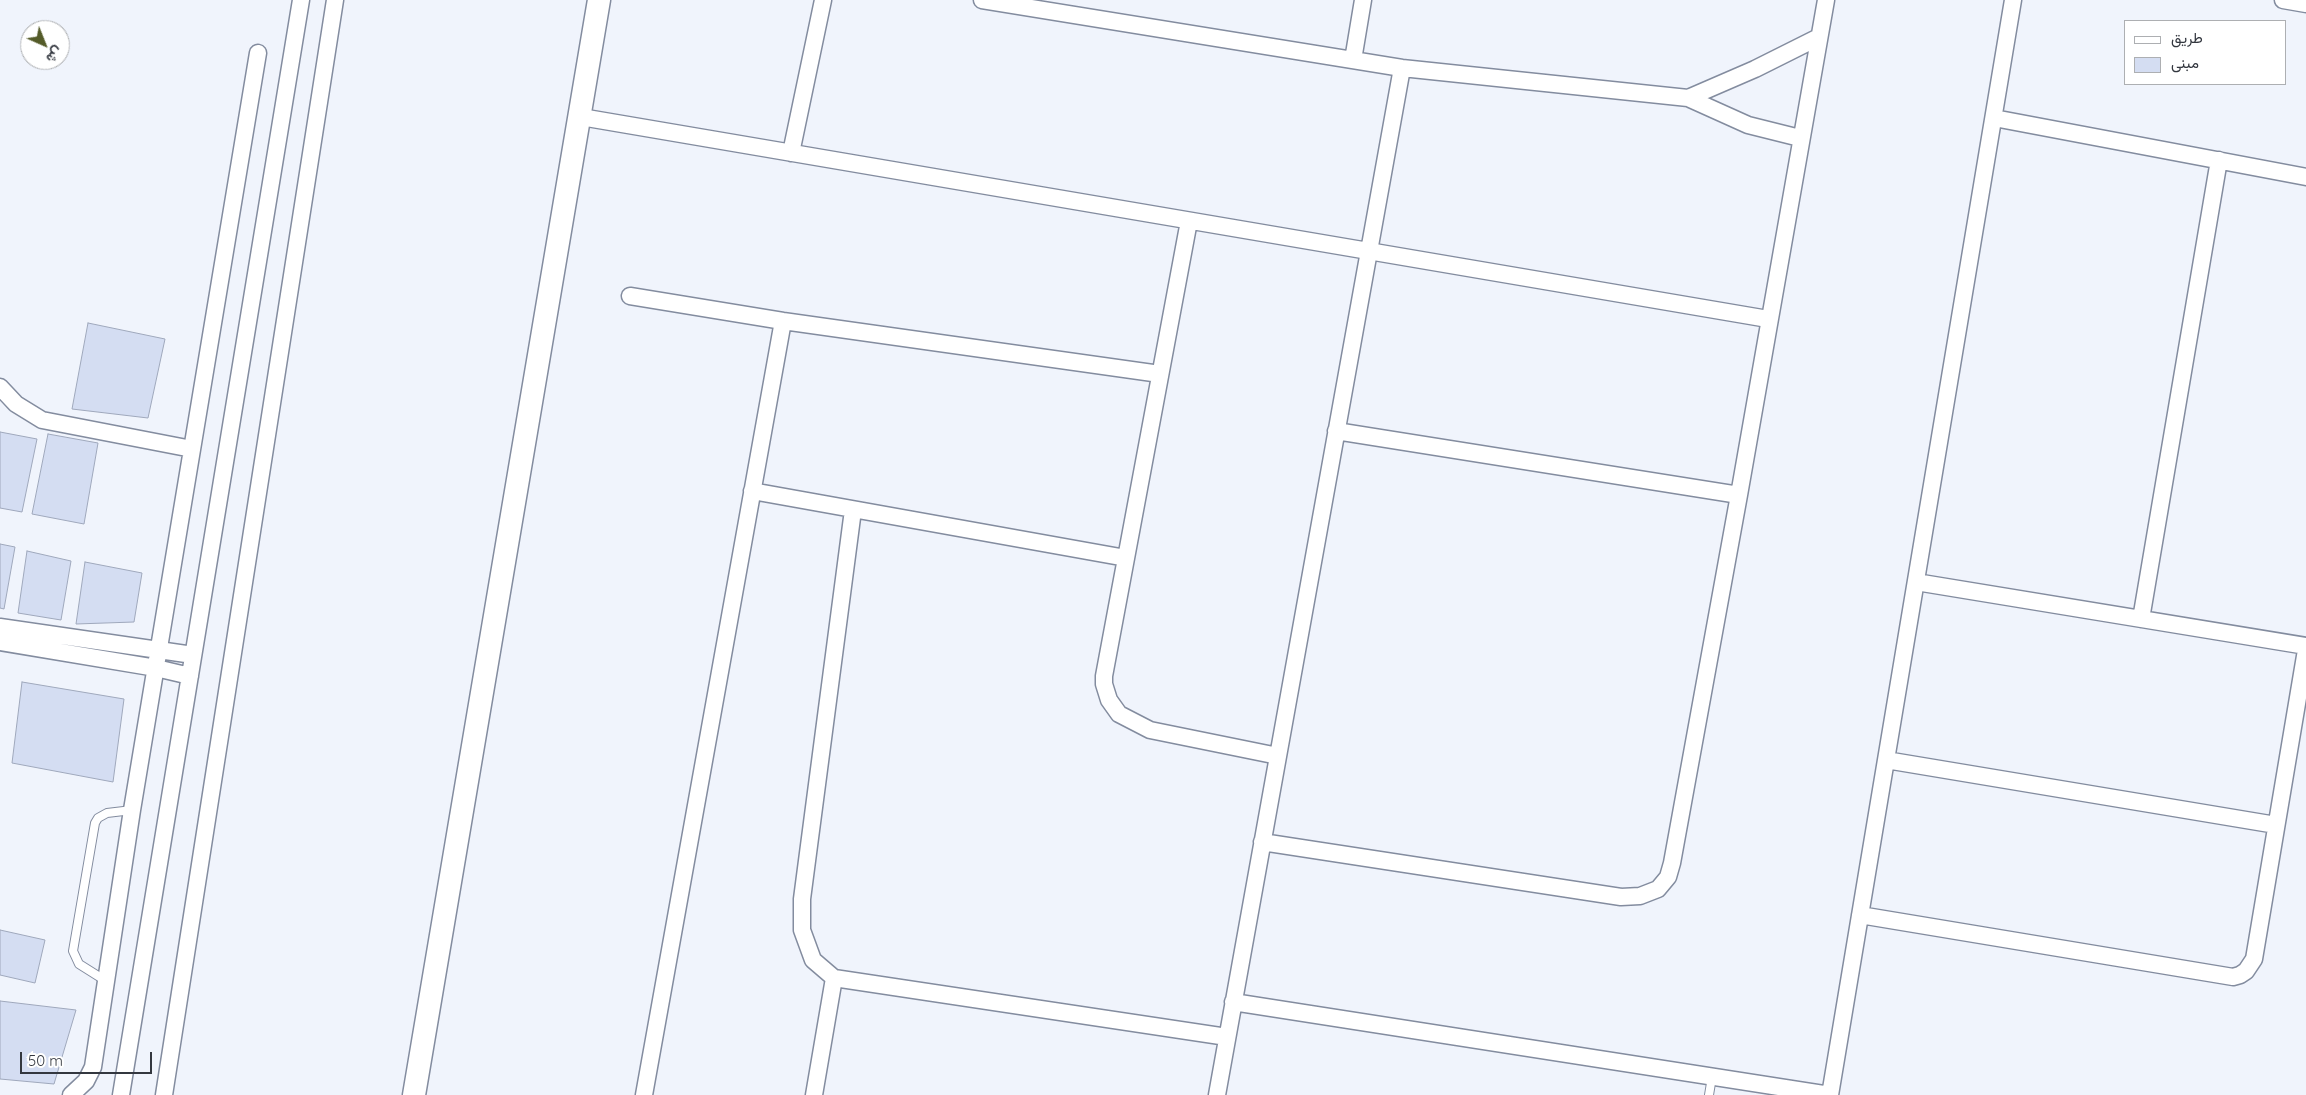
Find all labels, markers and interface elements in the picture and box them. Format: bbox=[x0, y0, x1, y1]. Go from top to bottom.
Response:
north arrow bbox=[20, 20, 70, 70]
legend bbox=[2124, 20, 2286, 85]
text: طريق bbox=[2171, 28, 2203, 47]
text: ش bbox=[42, 43, 67, 67]
text: مبنى bbox=[2171, 53, 2199, 72]
scale bar bbox=[22, 1042, 155, 1074]
text: 50 m bbox=[28, 1051, 63, 1070]

